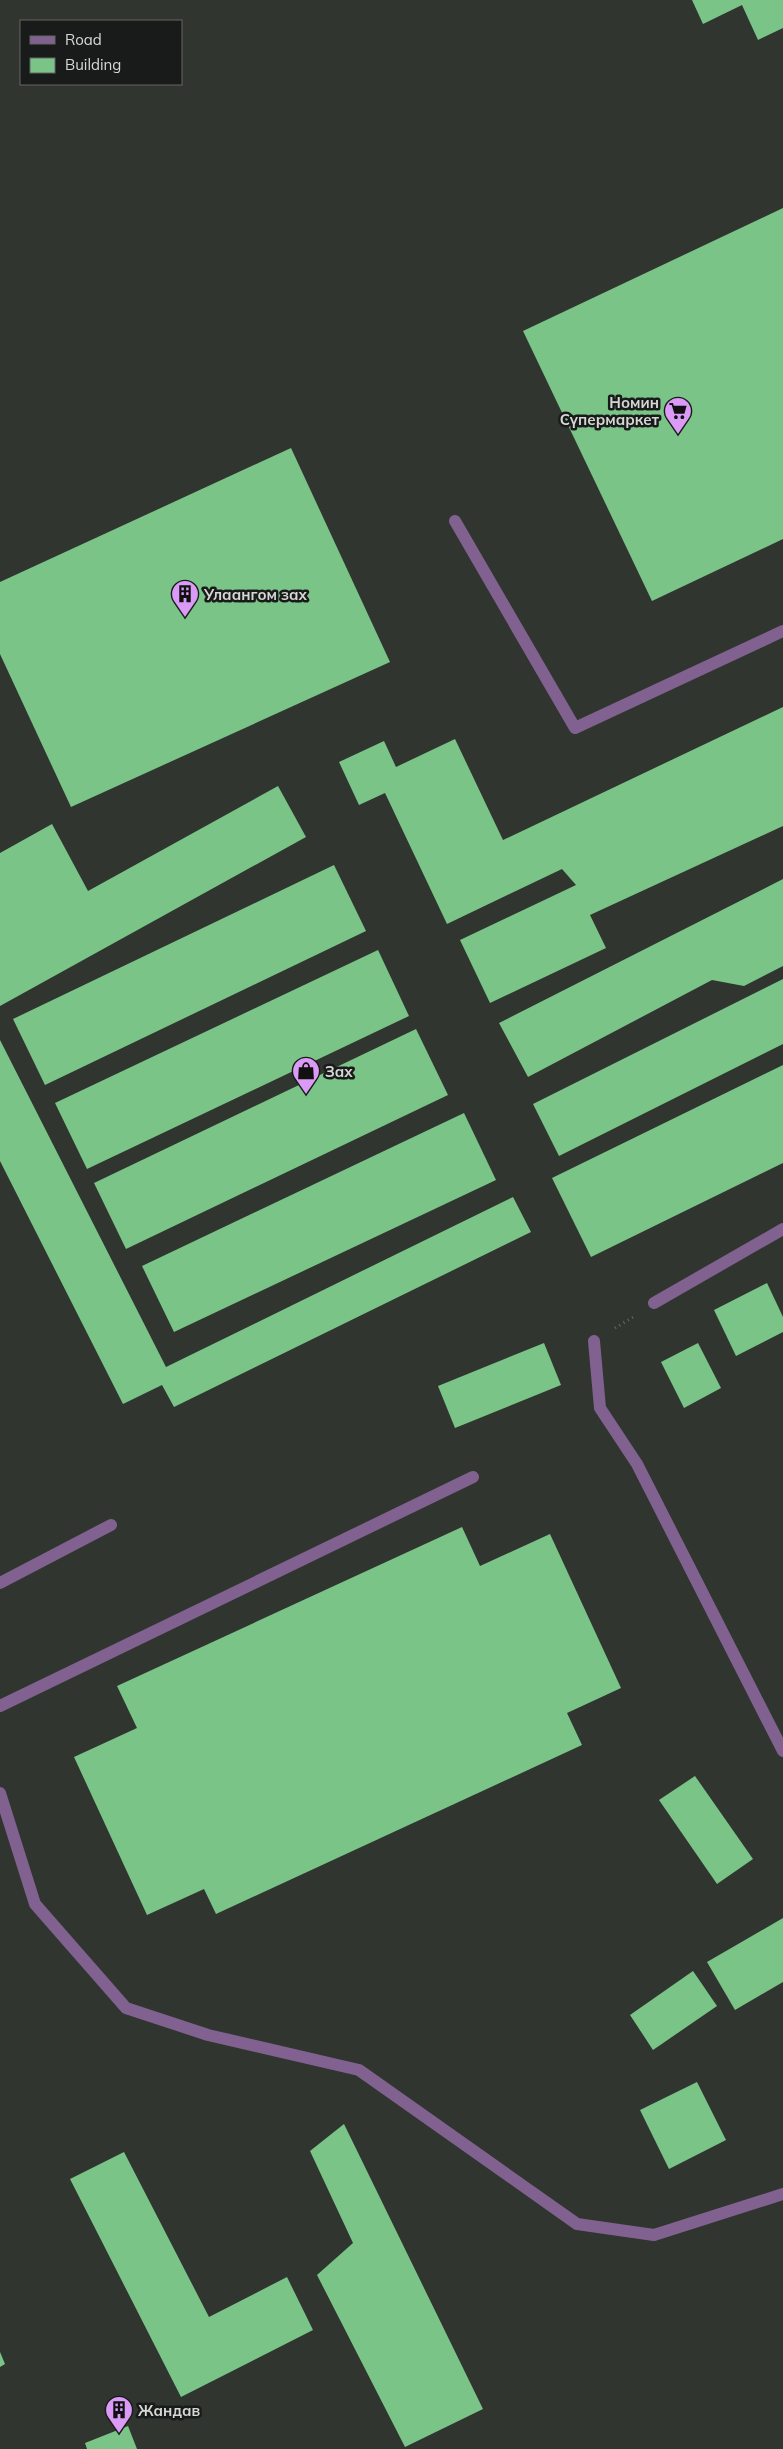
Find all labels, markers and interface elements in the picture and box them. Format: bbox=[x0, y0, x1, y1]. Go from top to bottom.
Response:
legend bbox=[20, 20, 182, 85]
text: Road bbox=[65, 30, 102, 49]
text: Building bbox=[65, 55, 121, 74]
place label: Номин Сүпермаркет bbox=[560, 393, 660, 429]
supermarket icon: Номин Сүпермаркет bbox=[663, 396, 693, 435]
building icon: Улаангом зах bbox=[170, 579, 200, 618]
place label: Улаангом зах bbox=[203, 585, 308, 604]
shop icon: Зах bbox=[291, 1056, 321, 1095]
place label: Зах bbox=[325, 1062, 353, 1081]
building icon: Жандав bbox=[104, 2395, 134, 2434]
place label: Жандав bbox=[138, 2401, 200, 2420]

